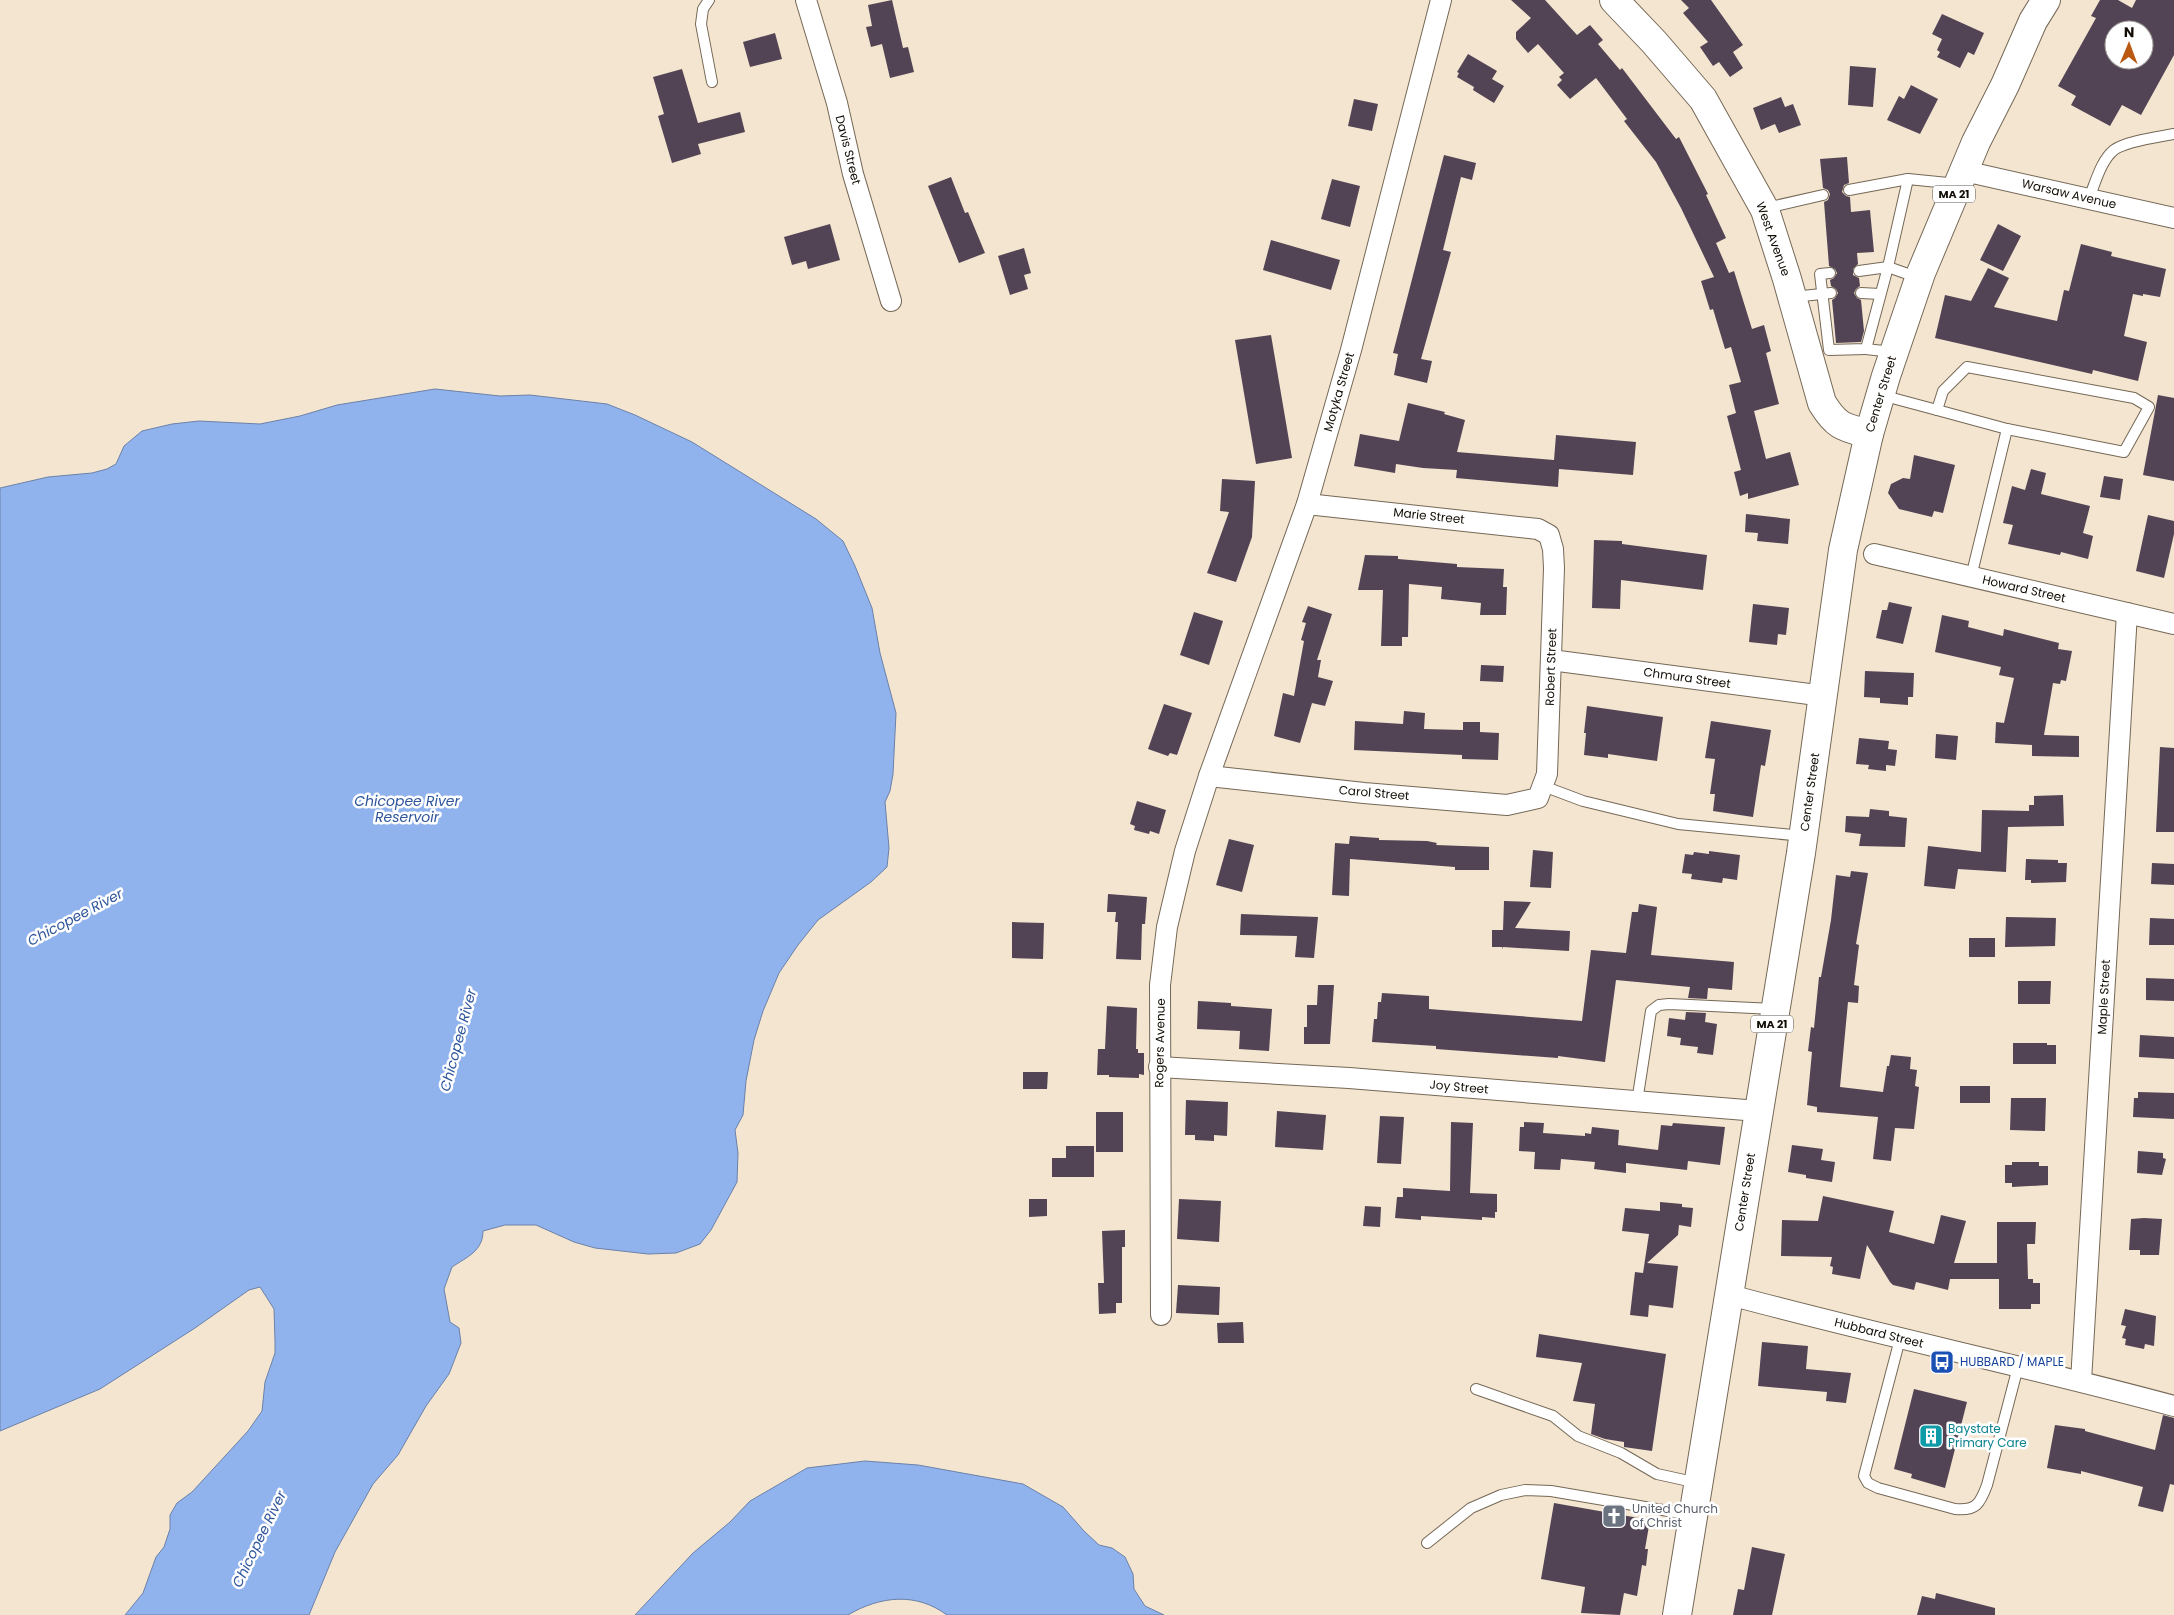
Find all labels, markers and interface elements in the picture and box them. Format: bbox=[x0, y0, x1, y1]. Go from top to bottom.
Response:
north arrow bbox=[2104, 20, 2154, 70]
text: N bbox=[2124, 22, 2135, 42]
street label: Davis Street bbox=[832, 113, 865, 186]
street label: Warsaw Avenue bbox=[2020, 174, 2118, 213]
road number: MA 21 bbox=[1933, 185, 1975, 202]
street label: West Avenue bbox=[1752, 199, 1795, 278]
street label: Motyka Street bbox=[1319, 350, 1358, 434]
street label: Center Street bbox=[1861, 354, 1900, 434]
street label: Marie Street bbox=[1393, 503, 1466, 528]
street label: Howard Street bbox=[1981, 571, 2067, 606]
street label: Robert Street bbox=[1541, 628, 1560, 706]
street label: Chmura Street bbox=[1642, 663, 1732, 692]
street label: Center Street bbox=[1796, 752, 1823, 832]
street label: Carol Street bbox=[1338, 781, 1410, 804]
water label: Chicopee River Reservoir bbox=[354, 791, 460, 827]
water label: Chicopee River bbox=[24, 883, 127, 951]
street label: Maple Street bbox=[2093, 959, 2114, 1035]
water label: Chicopee River bbox=[435, 986, 481, 1093]
street label: Rogers Avenue bbox=[1150, 998, 1169, 1088]
road number: MA 21 bbox=[1751, 1016, 1793, 1032]
street label: Joy Street bbox=[1429, 1075, 1489, 1098]
street label: Center Street bbox=[1730, 1152, 1759, 1232]
street label: Hubbard Street bbox=[1833, 1313, 1925, 1352]
bus stop icon: HUBBARD / MAPLE bbox=[1929, 1349, 1955, 1375]
place label: HUBBARD / MAPLE bbox=[1960, 1353, 2064, 1370]
place label: Baystate Primary Care bbox=[1948, 1420, 2027, 1451]
building icon: Baystate Primary Care bbox=[1918, 1423, 1944, 1449]
water label: Chicopee River bbox=[227, 1487, 291, 1591]
place label: United Church of Christ bbox=[1632, 1500, 1718, 1531]
church icon: United Church of Christ bbox=[1601, 1503, 1627, 1529]

